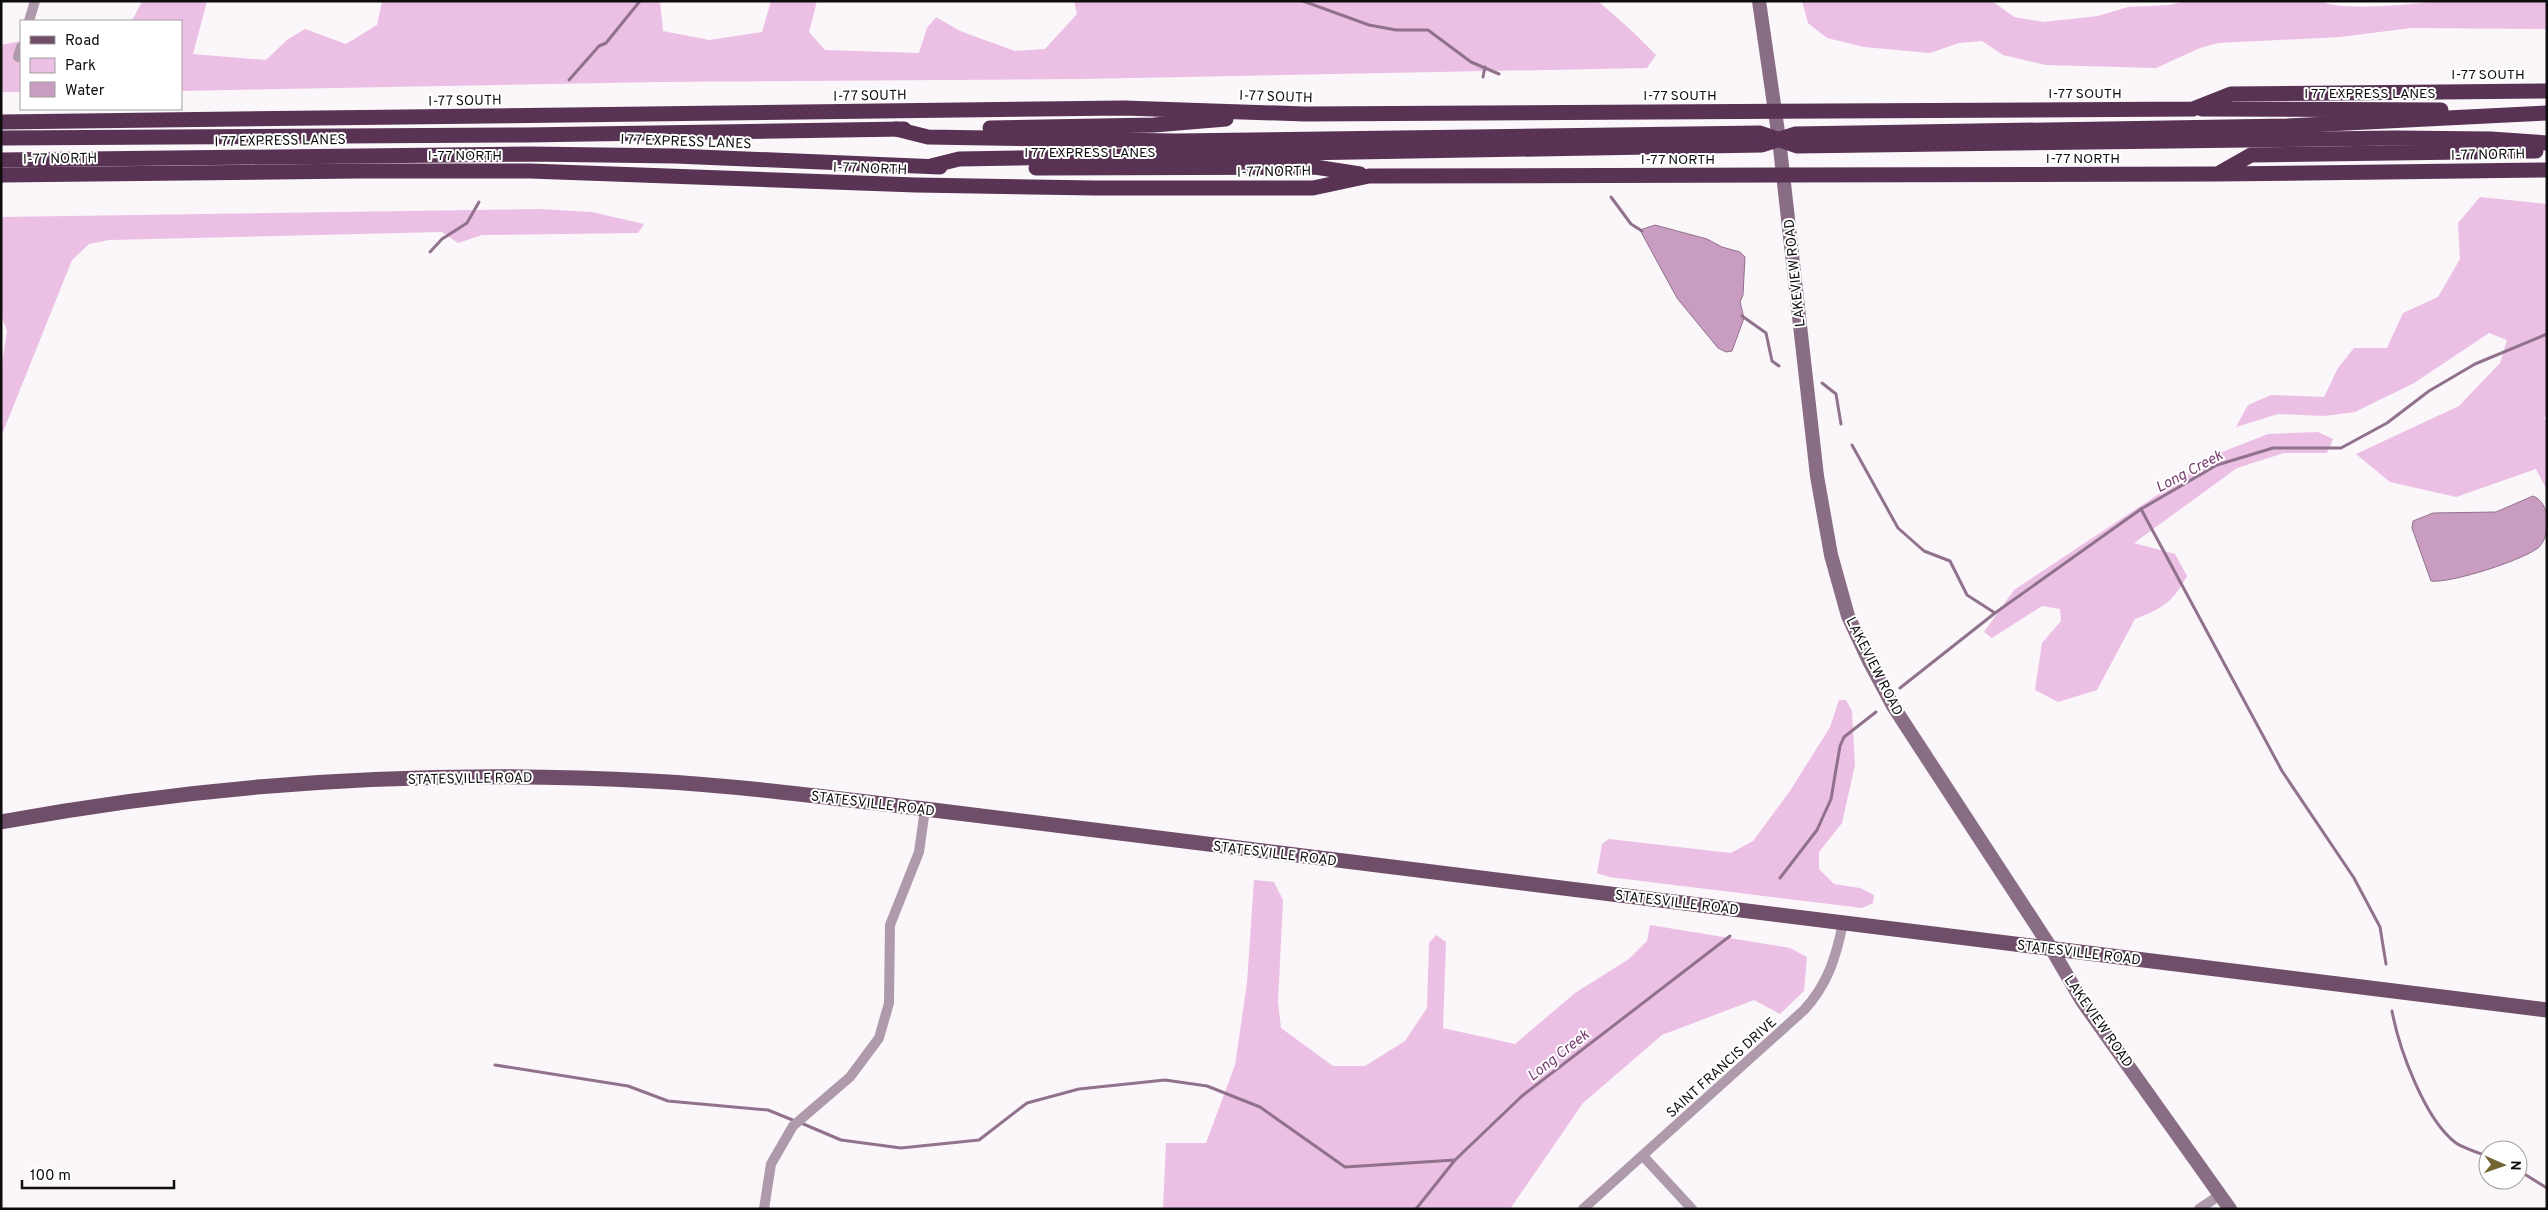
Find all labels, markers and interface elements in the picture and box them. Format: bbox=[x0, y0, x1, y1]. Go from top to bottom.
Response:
legend bbox=[20, 20, 182, 110]
text: Road bbox=[65, 32, 100, 51]
text: Park bbox=[65, 57, 96, 76]
street label: I-77 SOUTH bbox=[2451, 67, 2525, 84]
text: Water bbox=[65, 82, 105, 101]
street label: I-77 SOUTH bbox=[2048, 86, 2122, 103]
street label: I 77 EXPRESS LANES bbox=[2304, 86, 2436, 103]
street label: I-77 SOUTH bbox=[833, 87, 907, 106]
street label: I-77 SOUTH bbox=[1239, 88, 1313, 107]
street label: I-77 SOUTH bbox=[1643, 88, 1717, 105]
street label: I-77 SOUTH bbox=[428, 92, 502, 111]
street label: I 77 EXPRESS LANES bbox=[214, 132, 346, 151]
street label: I 77 EXPRESS LANES bbox=[620, 132, 752, 153]
street label: I 77 EXPRESS LANES bbox=[1024, 145, 1156, 162]
street label: I-77 NORTH bbox=[2451, 146, 2525, 165]
street label: I-77 NORTH bbox=[428, 148, 502, 165]
street label: I-77 NORTH bbox=[23, 150, 97, 169]
street label: I-77 NORTH bbox=[2046, 151, 2120, 168]
street label: I-77 NORTH bbox=[1641, 152, 1715, 169]
street label: I-77 NORTH bbox=[833, 160, 907, 179]
street label: I-77 NORTH bbox=[1237, 163, 1311, 182]
street label: LAKEVIEW ROAD bbox=[1781, 218, 1810, 328]
water label: Long Creek bbox=[2153, 446, 2227, 498]
street label: LAKEVIEW ROAD bbox=[1841, 615, 1906, 719]
street label: STATESVILLE ROAD bbox=[407, 770, 533, 789]
street label: STATESVILLE ROAD bbox=[810, 788, 936, 821]
street label: STATESVILLE ROAD bbox=[1212, 838, 1338, 871]
street label: STATESVILLE ROAD bbox=[1614, 887, 1740, 920]
street label: STATESVILLE ROAD bbox=[2016, 937, 2142, 970]
street label: LAKEVIEW ROAD bbox=[2060, 973, 2136, 1071]
street label: SAINT FRANCIS DRIVE bbox=[1663, 1014, 1781, 1122]
water label: Long Creek bbox=[1524, 1026, 1594, 1086]
north arrow bbox=[2478, 1140, 2528, 1190]
scale bar bbox=[22, 1158, 175, 1190]
text: N bbox=[2506, 1160, 2523, 1171]
text: 100 m bbox=[30, 1167, 71, 1186]

